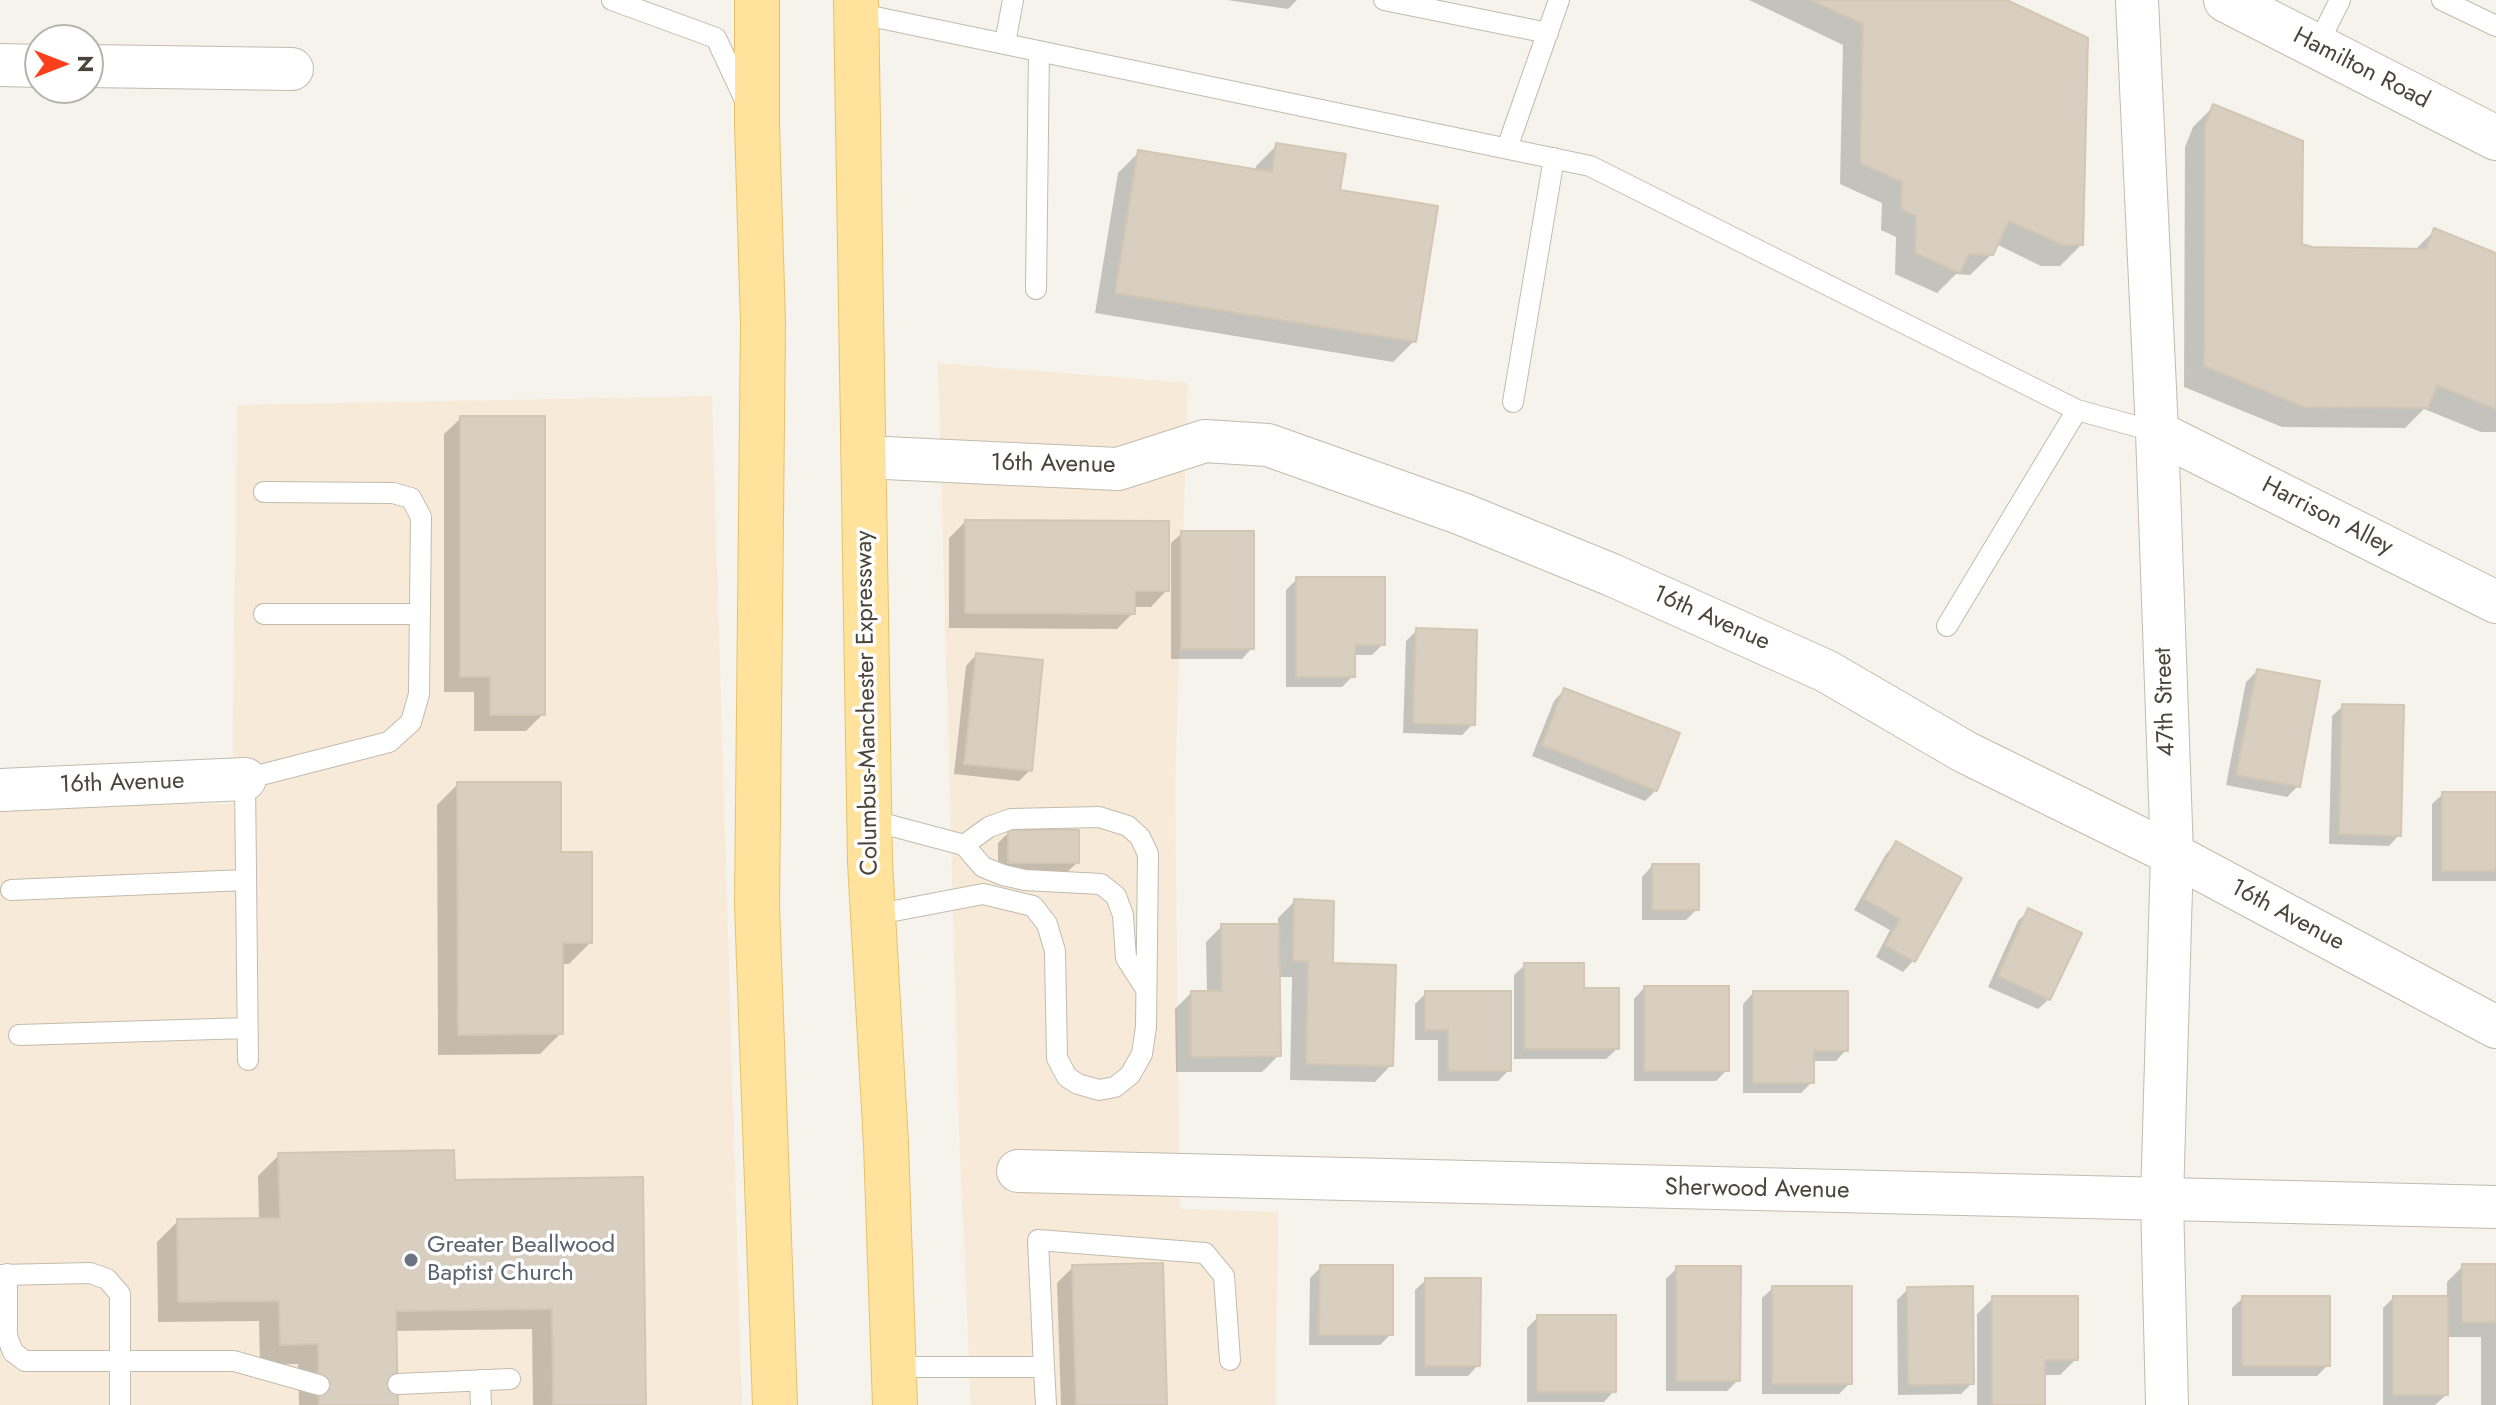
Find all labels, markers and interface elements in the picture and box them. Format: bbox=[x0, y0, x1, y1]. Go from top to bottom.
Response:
street label: Hamilton Road bbox=[2288, 22, 2434, 116]
north arrow bbox=[24, 24, 104, 104]
text: N bbox=[70, 55, 102, 73]
street label: 16th Avenue bbox=[990, 450, 1116, 480]
street label: Harrison Alley bbox=[2257, 472, 2397, 562]
street label: Columbus-Manchester Expressway bbox=[851, 530, 885, 876]
street label: 16th Avenue bbox=[1648, 580, 1774, 658]
street label: 47th Street bbox=[2150, 647, 2182, 757]
street label: 16th Avenue bbox=[59, 767, 185, 801]
street label: 16th Avenue bbox=[2225, 874, 2349, 958]
street label: Sherwood Avenue bbox=[1664, 1174, 1850, 1206]
place label: Greater Beallwood Baptist Church bbox=[427, 1232, 615, 1288]
marker: Greater Beallwood Baptist Church bbox=[402, 1251, 420, 1269]

